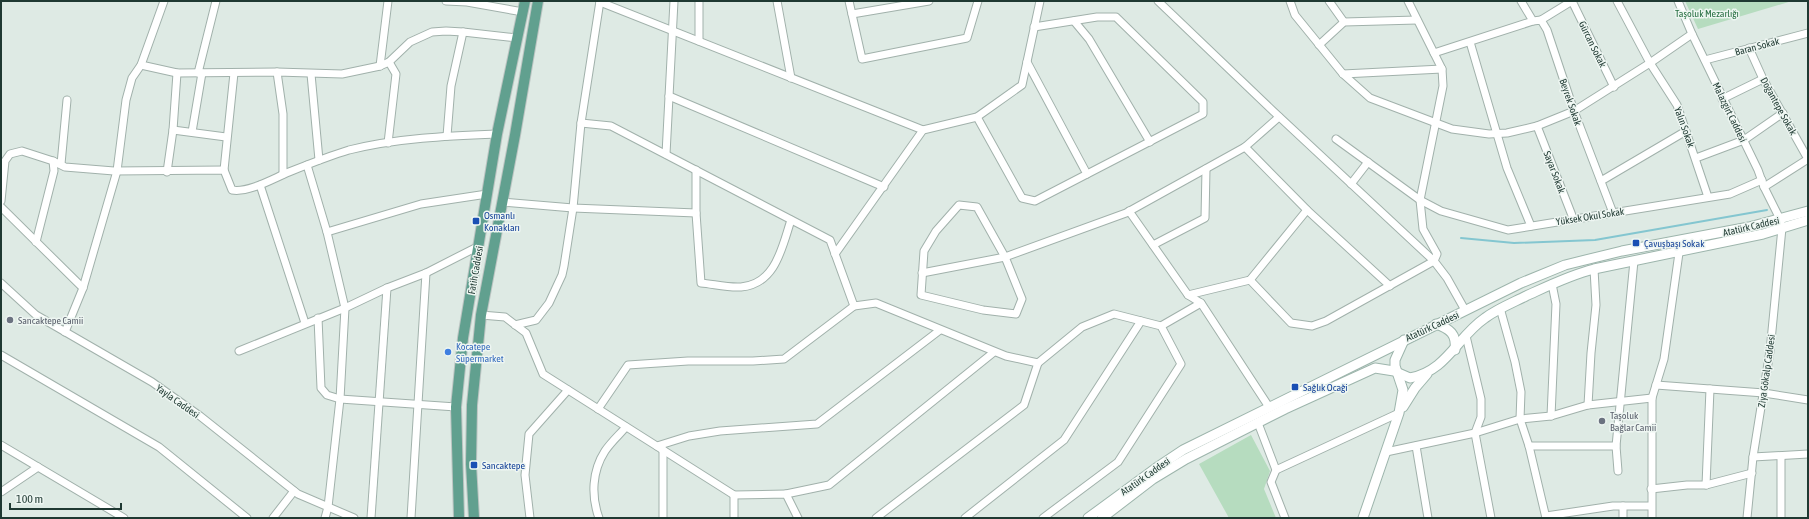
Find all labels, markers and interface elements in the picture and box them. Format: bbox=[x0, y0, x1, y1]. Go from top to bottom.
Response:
park label: Taşoluk Mezarlığı bbox=[1675, 8, 1739, 19]
street label: Gürcan Sokak bbox=[1577, 19, 1609, 70]
street label: Baran Sokak bbox=[1734, 35, 1781, 58]
street label: Doğantepe Sokak bbox=[1758, 75, 1799, 138]
street label: Beyrek Sokak bbox=[1557, 77, 1584, 128]
street label: Malazgirt Caddesi bbox=[1710, 81, 1749, 144]
street label: Yalın Sokak bbox=[1672, 106, 1697, 149]
street label: Sayar Sokak bbox=[1541, 150, 1568, 195]
street label: Yüksek Okul Sokak bbox=[1555, 206, 1626, 227]
place label: Osmanlı Konakları bbox=[484, 210, 520, 233]
street label: Atatürk Caddesi bbox=[1722, 215, 1781, 238]
marker: Osmanlı Konakları bbox=[471, 216, 481, 226]
marker: Çavuşbaşı Sokak bbox=[1631, 238, 1641, 248]
place label: Çavuşbaşı Sokak bbox=[1644, 238, 1705, 249]
street label: Fatih Caddesi bbox=[466, 245, 485, 295]
street label: Atatürk Caddesi bbox=[1404, 309, 1461, 344]
marker: Sancaktepe Camii bbox=[5, 315, 15, 325]
place label: Sancaktepe Camii bbox=[18, 315, 83, 326]
street label: Ziya Gökalp Caddesi bbox=[1756, 334, 1777, 408]
place label: Kocatepe Süpermarket bbox=[456, 341, 504, 364]
marker: Kocatepe Süpermarket bbox=[443, 347, 453, 357]
street label: Yayla Caddesi bbox=[154, 382, 201, 420]
marker: Sağlık Ocaği bbox=[1290, 382, 1300, 392]
place label: Sağlık Ocaği bbox=[1303, 382, 1348, 393]
place label: Taşoluk Bağlar Camii bbox=[1610, 410, 1656, 433]
marker: Taşoluk Bağlar Camii bbox=[1597, 416, 1607, 426]
street label: Atatürk Caddesi bbox=[1118, 455, 1172, 498]
marker: Sancaktepe bbox=[469, 460, 479, 470]
place label: Sancaktepe bbox=[482, 460, 526, 471]
scale bar bbox=[10, 485, 121, 511]
text: 100 m bbox=[16, 492, 43, 506]

